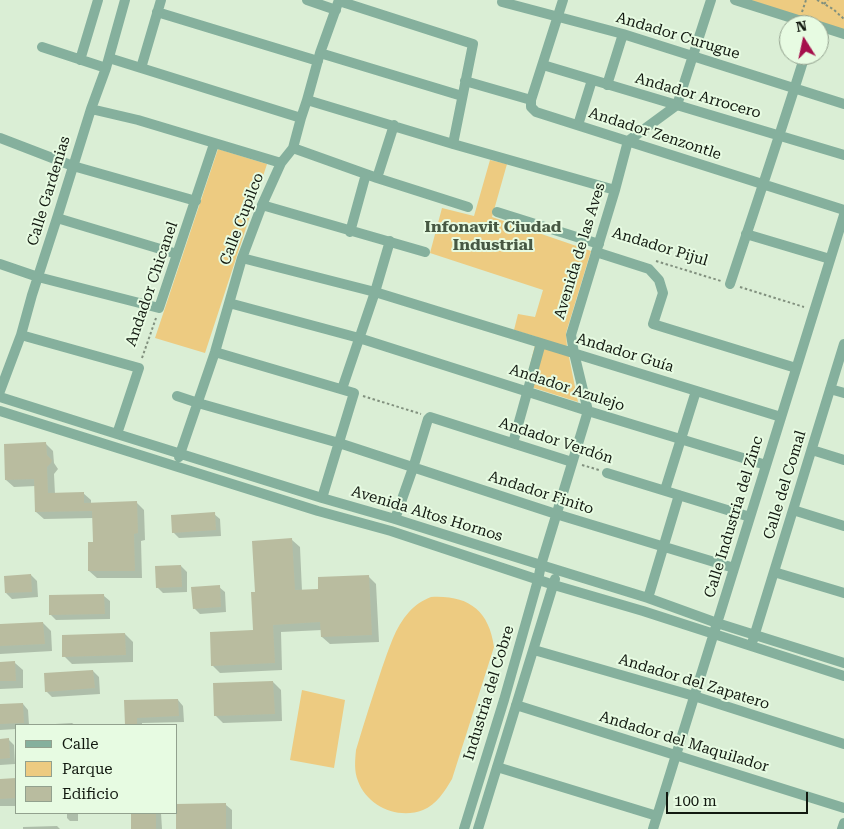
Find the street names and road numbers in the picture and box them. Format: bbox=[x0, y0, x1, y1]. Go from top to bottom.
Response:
street label: Andador Curugue bbox=[614, 9, 742, 63]
street label: Andador Arrocero bbox=[633, 69, 763, 123]
street label: Andador Zenzontle bbox=[586, 104, 724, 164]
street label: Calle Gardenias bbox=[24, 134, 74, 248]
street label: Calle Cupilco bbox=[216, 170, 268, 268]
street label: Avenida de las Aves bbox=[551, 181, 609, 321]
street label: Andador Chicanel bbox=[122, 219, 182, 349]
street label: Andador Pijul bbox=[610, 224, 710, 270]
street label: Andador Guía bbox=[574, 330, 676, 376]
street label: Andador Azulejo bbox=[507, 361, 627, 415]
street label: Andador Verdón bbox=[497, 414, 615, 468]
street label: Calle del Comal bbox=[760, 428, 810, 542]
street label: Calle Industria del Zinc bbox=[701, 434, 767, 600]
street label: Andador Finito bbox=[486, 468, 596, 518]
street label: Avenida Altos Hornos bbox=[349, 482, 505, 546]
street label: Industria del Cobre bbox=[460, 623, 518, 763]
street label: Andador del Zapatero bbox=[616, 650, 772, 714]
street label: Andador del Maquilador bbox=[597, 708, 771, 776]

